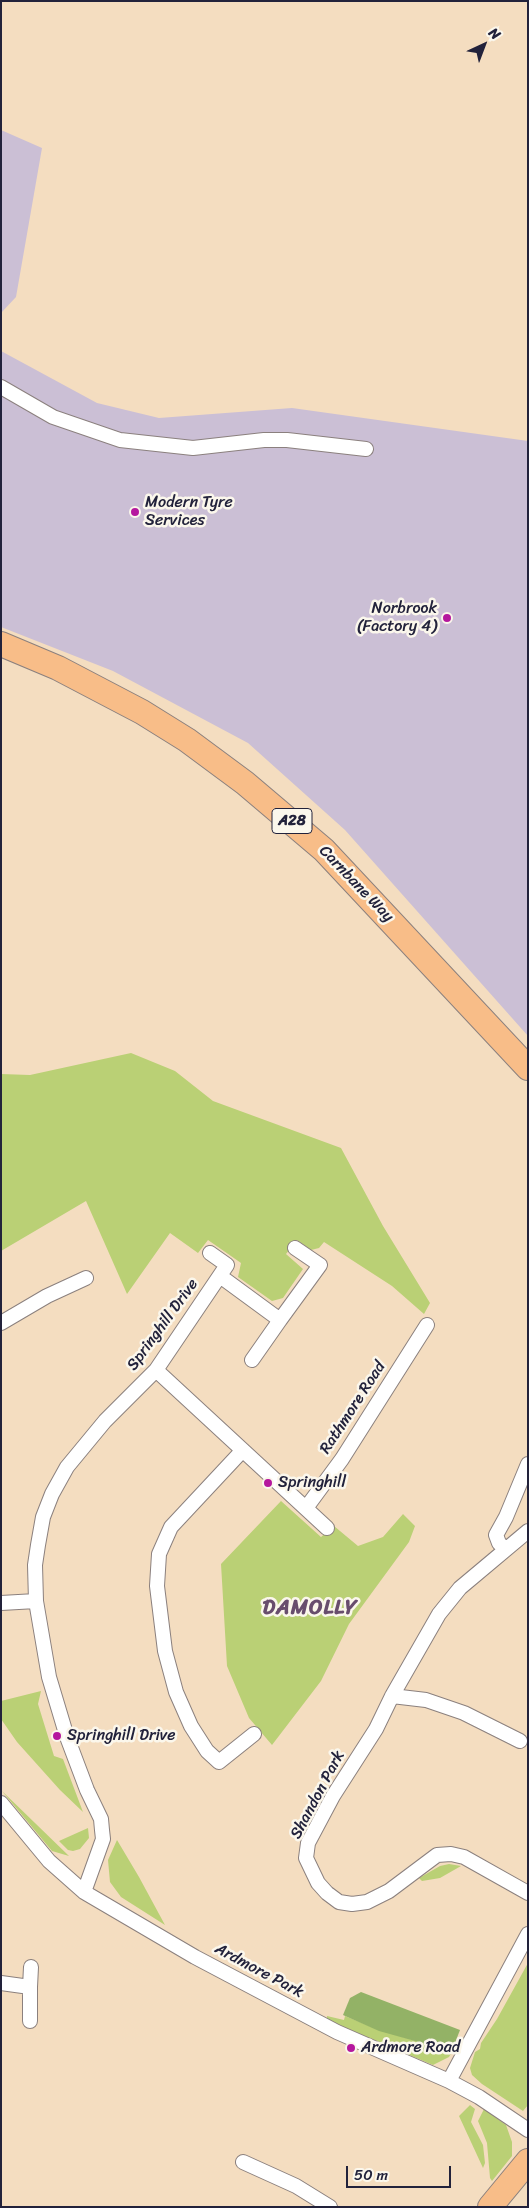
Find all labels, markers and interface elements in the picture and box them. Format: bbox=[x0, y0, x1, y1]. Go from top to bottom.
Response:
north arrow bbox=[459, 20, 509, 70]
text: N bbox=[482, 21, 507, 46]
place label: Modern Tyre Services bbox=[145, 493, 233, 531]
marker: Modern Tyre Services bbox=[129, 506, 141, 518]
place label: Norbrook (Factory 4) bbox=[357, 599, 437, 637]
marker: Norbrook (Factory 4) bbox=[441, 612, 453, 624]
road number: A28 bbox=[272, 808, 312, 834]
street label: Carnbane Way bbox=[315, 842, 397, 926]
street label: Springhill Drive bbox=[123, 1275, 203, 1375]
street label: Rathmore Road bbox=[316, 1358, 390, 1458]
place label: Springhill bbox=[278, 1473, 346, 1493]
marker: Springhill bbox=[262, 1477, 274, 1489]
district label: DAMOLLY bbox=[261, 1596, 359, 1622]
place label: Springhill Drive bbox=[67, 1726, 176, 1746]
marker: Springhill Drive bbox=[51, 1730, 63, 1742]
street label: Shandon Park bbox=[287, 1748, 349, 1842]
street label: Ardmore Park bbox=[211, 1940, 307, 2002]
place label: Ardmore Road bbox=[361, 2038, 460, 2058]
marker: Ardmore Road bbox=[345, 2042, 357, 2054]
scale bar bbox=[349, 2156, 454, 2188]
text: 50 m bbox=[354, 2162, 388, 2188]

